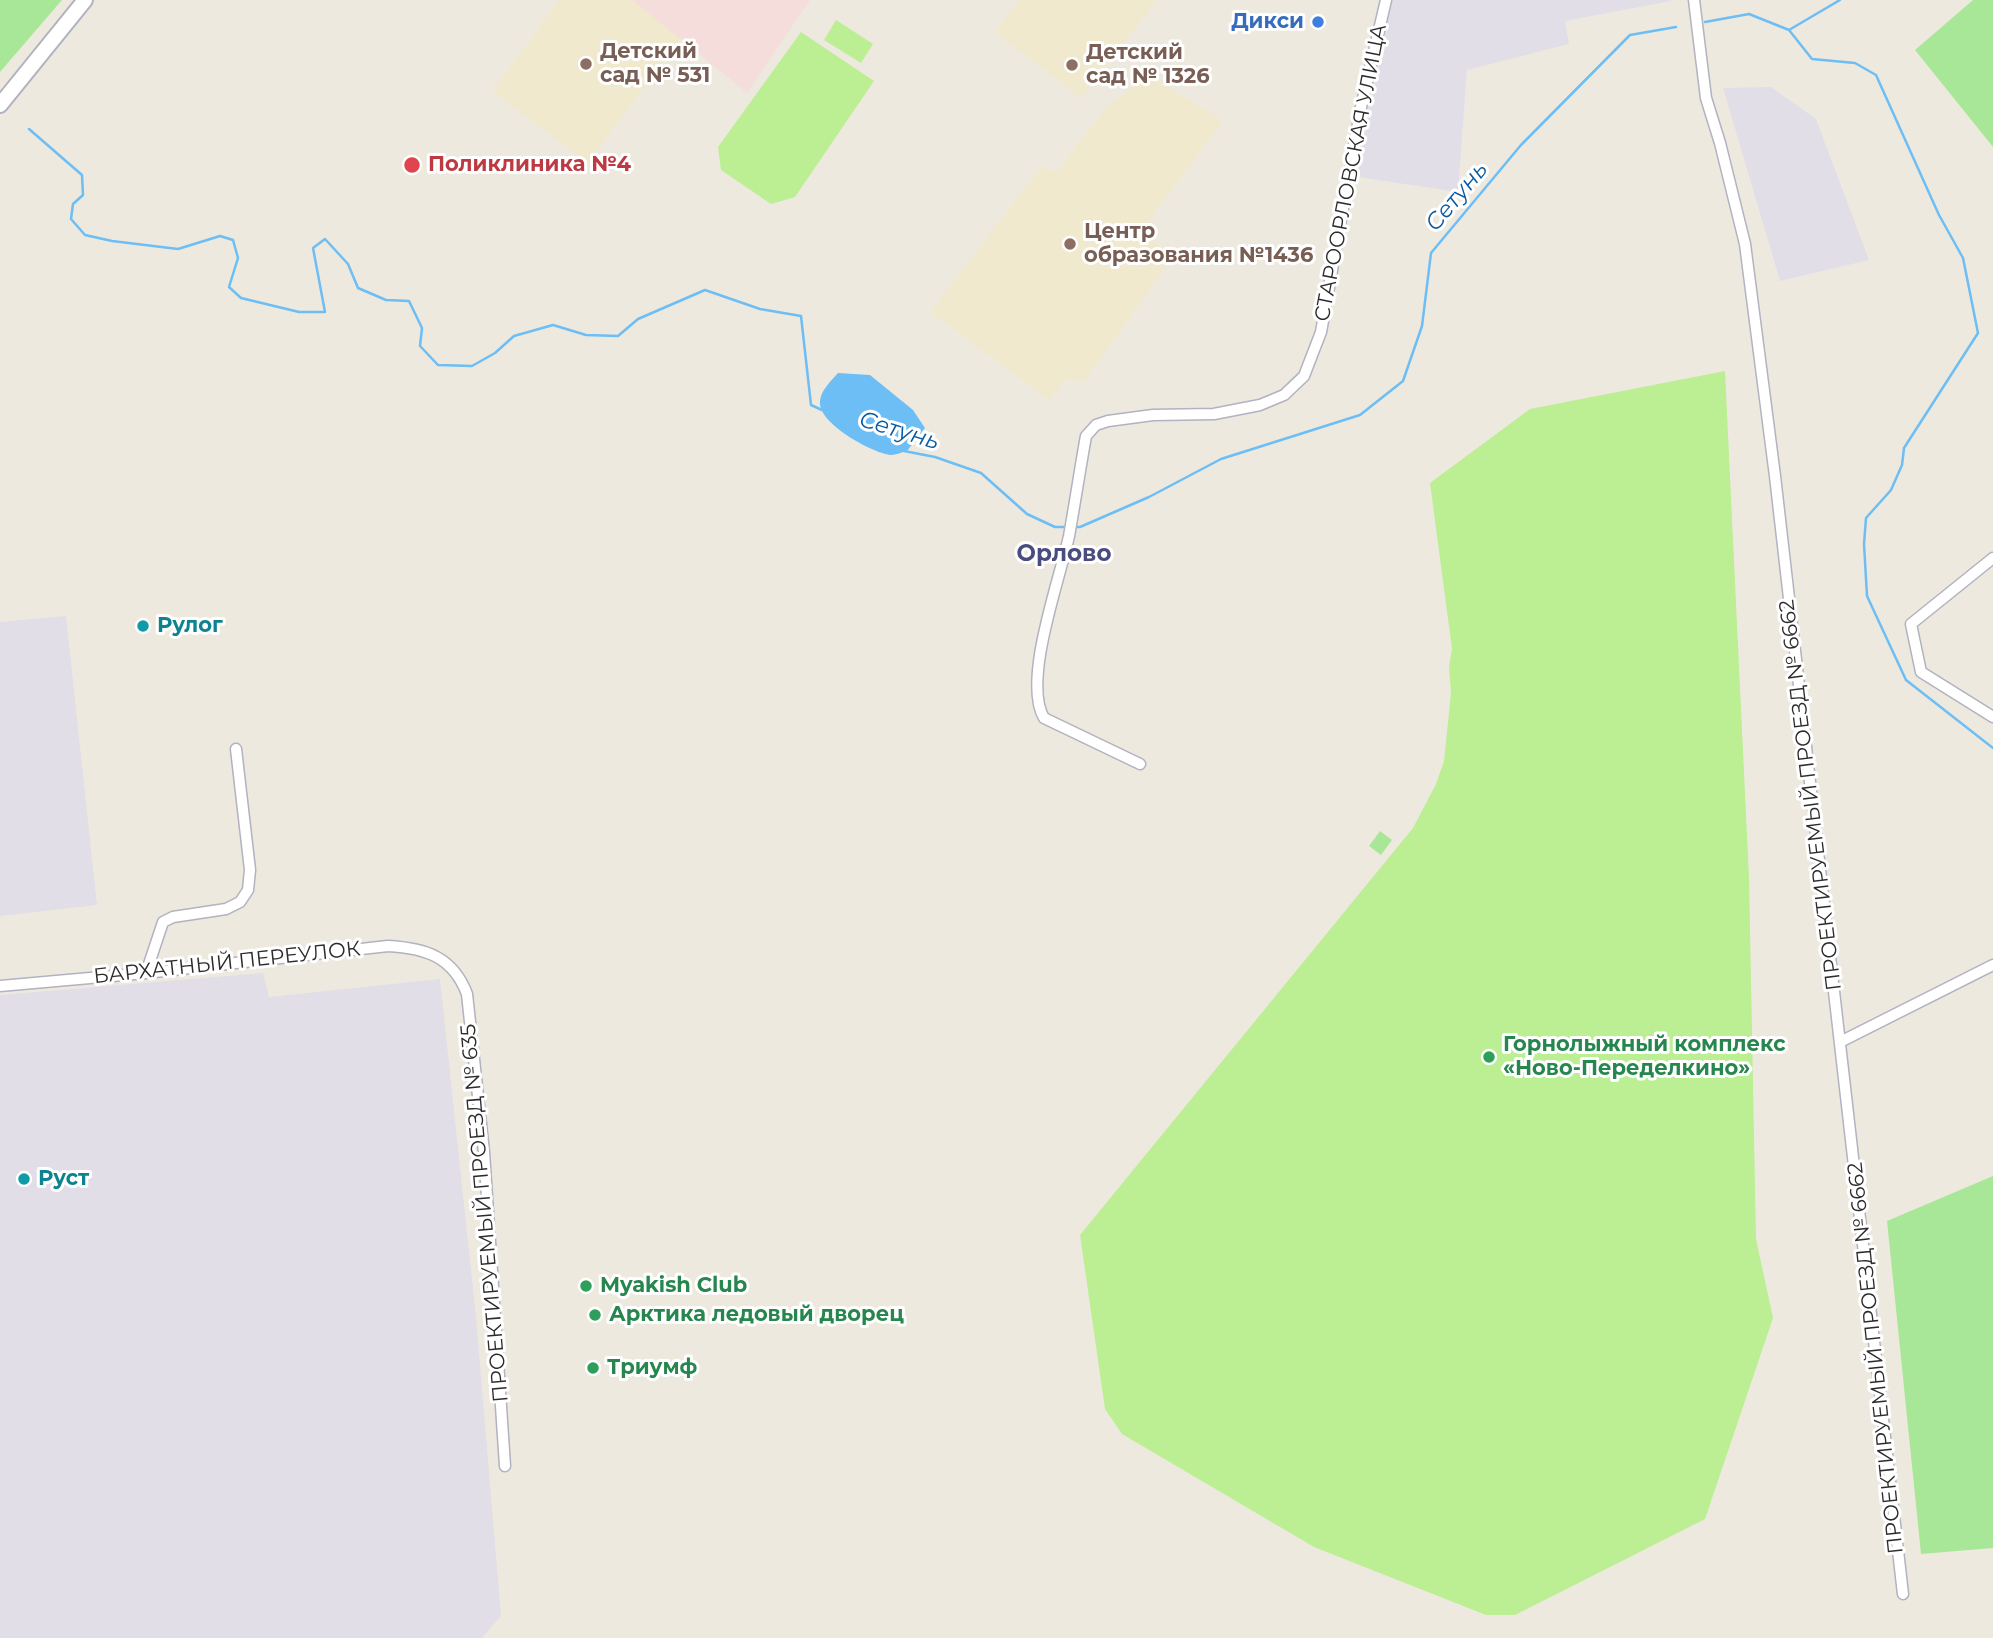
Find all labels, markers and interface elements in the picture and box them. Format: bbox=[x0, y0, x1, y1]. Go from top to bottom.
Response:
place label: Дикси bbox=[1231, 9, 1304, 35]
marker: Дикси bbox=[1310, 14, 1326, 30]
street label: СТАРООРЛОВСКАЯ УЛИЦА bbox=[1310, 22, 1392, 324]
place label: Детский сад № 531 bbox=[600, 39, 710, 89]
place label: Детский сад № 1326 bbox=[1086, 40, 1210, 90]
marker: Детский сад № 531 bbox=[578, 56, 594, 72]
marker: Детский сад № 1326 bbox=[1064, 57, 1080, 73]
place label: Поликлиника №4 bbox=[428, 152, 631, 178]
marker: Поликлиника №4 bbox=[402, 155, 422, 175]
water label: Сетунь bbox=[1420, 157, 1494, 237]
place label: Центр образования №1436 bbox=[1084, 219, 1313, 269]
marker: Центр образования №1436 bbox=[1062, 236, 1078, 252]
water label: Сетунь bbox=[856, 406, 942, 456]
district label: Орлово bbox=[1017, 540, 1111, 568]
street label: ПРОЕКТИРУЕМЫЙ ПРОЕЗД № 6662 bbox=[1774, 598, 1848, 992]
place label: Рулог bbox=[157, 613, 223, 639]
marker: Рулог bbox=[135, 618, 151, 634]
street label: БАРХАТНЫЙ ПЕРЕУЛОК bbox=[92, 936, 362, 990]
street label: ПРОЕКТИРУЕМЫЙ ПРОЕЗД № 635 bbox=[456, 1023, 514, 1403]
place label: Горнолыжный комплекс «Ново-Переделкино» bbox=[1503, 1032, 1786, 1082]
marker: Горнолыжный комплекс «Ново-Переделкино» bbox=[1481, 1049, 1497, 1065]
street label: ПРОЕКТИРУЕМЫЙ ПРОЕЗД № 6662 bbox=[1843, 1161, 1909, 1555]
place label: Руст bbox=[38, 1166, 89, 1192]
marker: Руст bbox=[16, 1171, 32, 1187]
place label: Myakish Club bbox=[600, 1273, 747, 1299]
marker: Myakish Club bbox=[578, 1278, 594, 1294]
place label: Арктика ледовый дворец bbox=[609, 1302, 904, 1328]
marker: Арктика ледовый дворец bbox=[587, 1307, 603, 1323]
place label: Триумф bbox=[607, 1355, 697, 1381]
marker: Триумф bbox=[585, 1360, 601, 1376]

